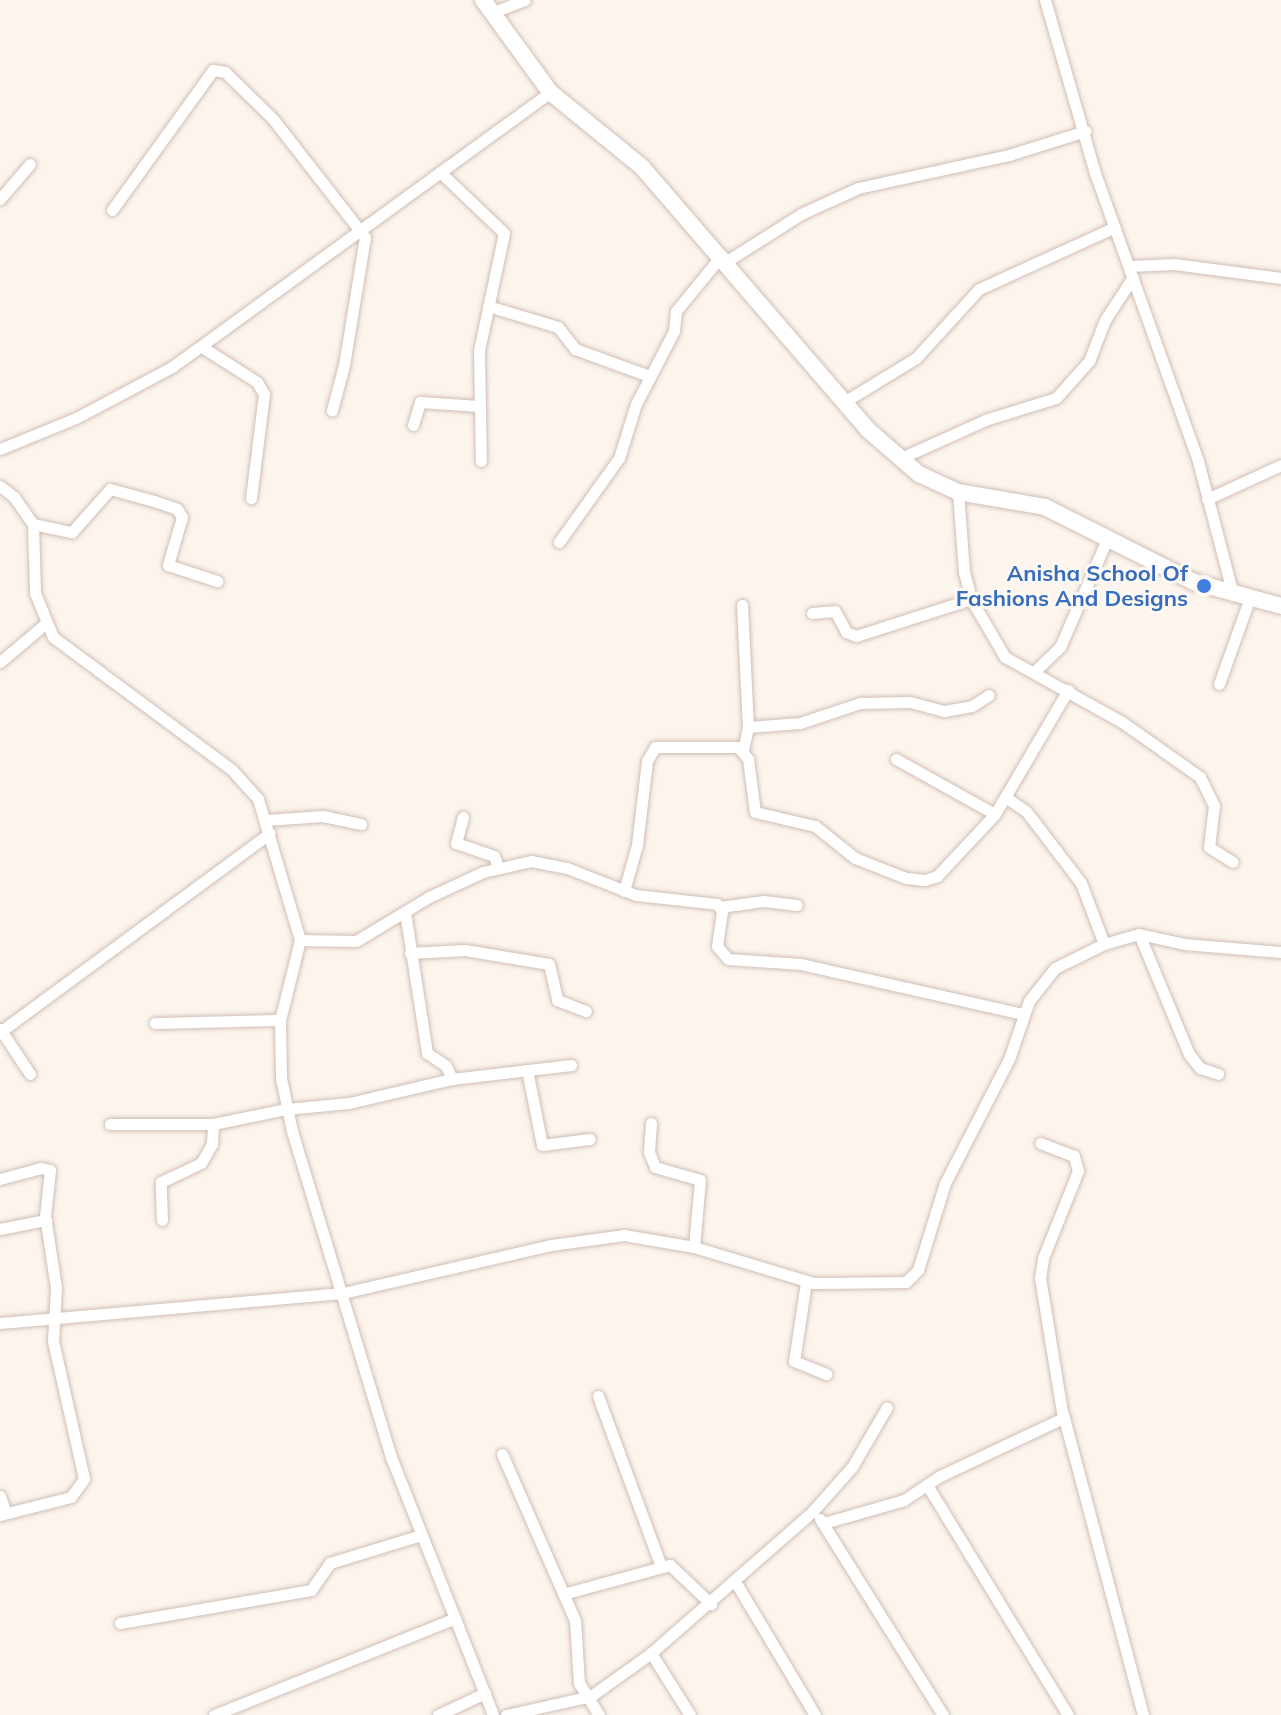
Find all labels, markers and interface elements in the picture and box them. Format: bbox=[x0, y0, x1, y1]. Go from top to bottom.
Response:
place label: Anisha School Of Fashions And Designs bbox=[956, 560, 1188, 612]
marker: Anisha School Of Fashions And Designs bbox=[1195, 577, 1213, 595]

